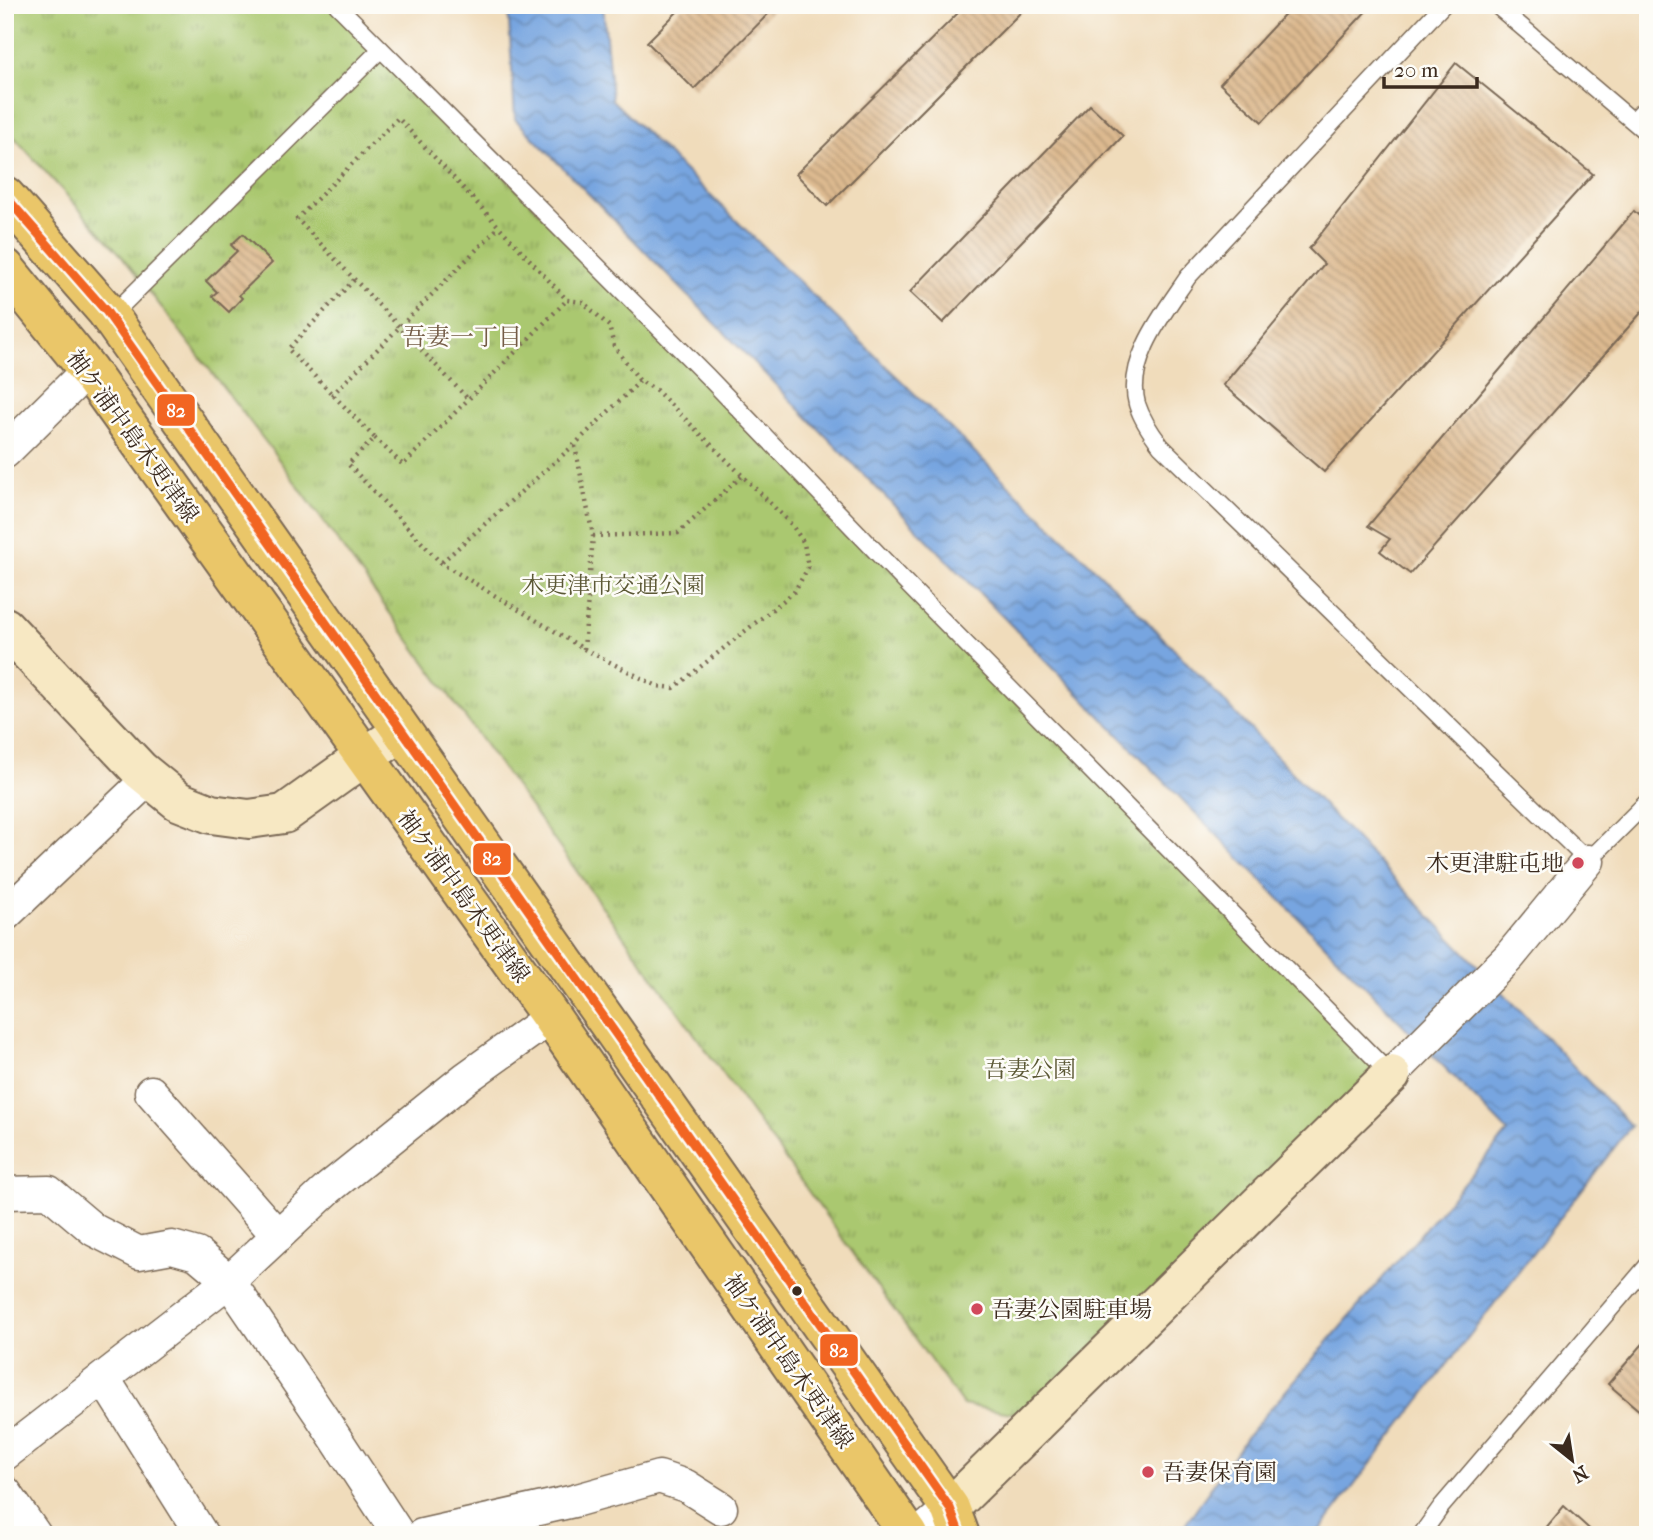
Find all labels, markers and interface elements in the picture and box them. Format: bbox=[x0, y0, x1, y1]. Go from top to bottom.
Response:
scale bar bbox=[1384, 46, 1476, 90]
text: 20 m bbox=[1394, 58, 1439, 82]
district label: 吾妻一丁目 bbox=[402, 323, 522, 351]
street label: 袖ケ浦中島木更津線 bbox=[61, 345, 204, 528]
line badge: 82 bbox=[156, 393, 196, 427]
text: 82 bbox=[166, 400, 186, 422]
park label: 木更津市交通公園 bbox=[521, 572, 705, 599]
street label: 袖ケ浦中島木更津線 bbox=[392, 805, 535, 988]
line badge: 82 bbox=[472, 842, 512, 876]
text: 82 bbox=[482, 848, 502, 870]
place label: 木更津駐屯地 bbox=[1426, 850, 1564, 877]
marker: 木更津駐屯地 bbox=[1570, 855, 1586, 871]
park label: 吾妻公園 bbox=[984, 1056, 1076, 1083]
street label: 袖ケ浦中島木更津線 bbox=[718, 1269, 859, 1454]
unlabelled marker bbox=[790, 1284, 804, 1298]
place label: 吾妻公園駐車場 bbox=[991, 1296, 1152, 1323]
marker: 吾妻公園駐車場 bbox=[969, 1301, 985, 1317]
line badge: 82 bbox=[819, 1333, 859, 1367]
text: 82 bbox=[829, 1340, 849, 1362]
north arrow bbox=[1538, 1424, 1608, 1494]
place label: 吾妻保育園 bbox=[1162, 1459, 1277, 1486]
text: N bbox=[1568, 1461, 1592, 1487]
marker: 吾妻保育園 bbox=[1140, 1464, 1156, 1480]

